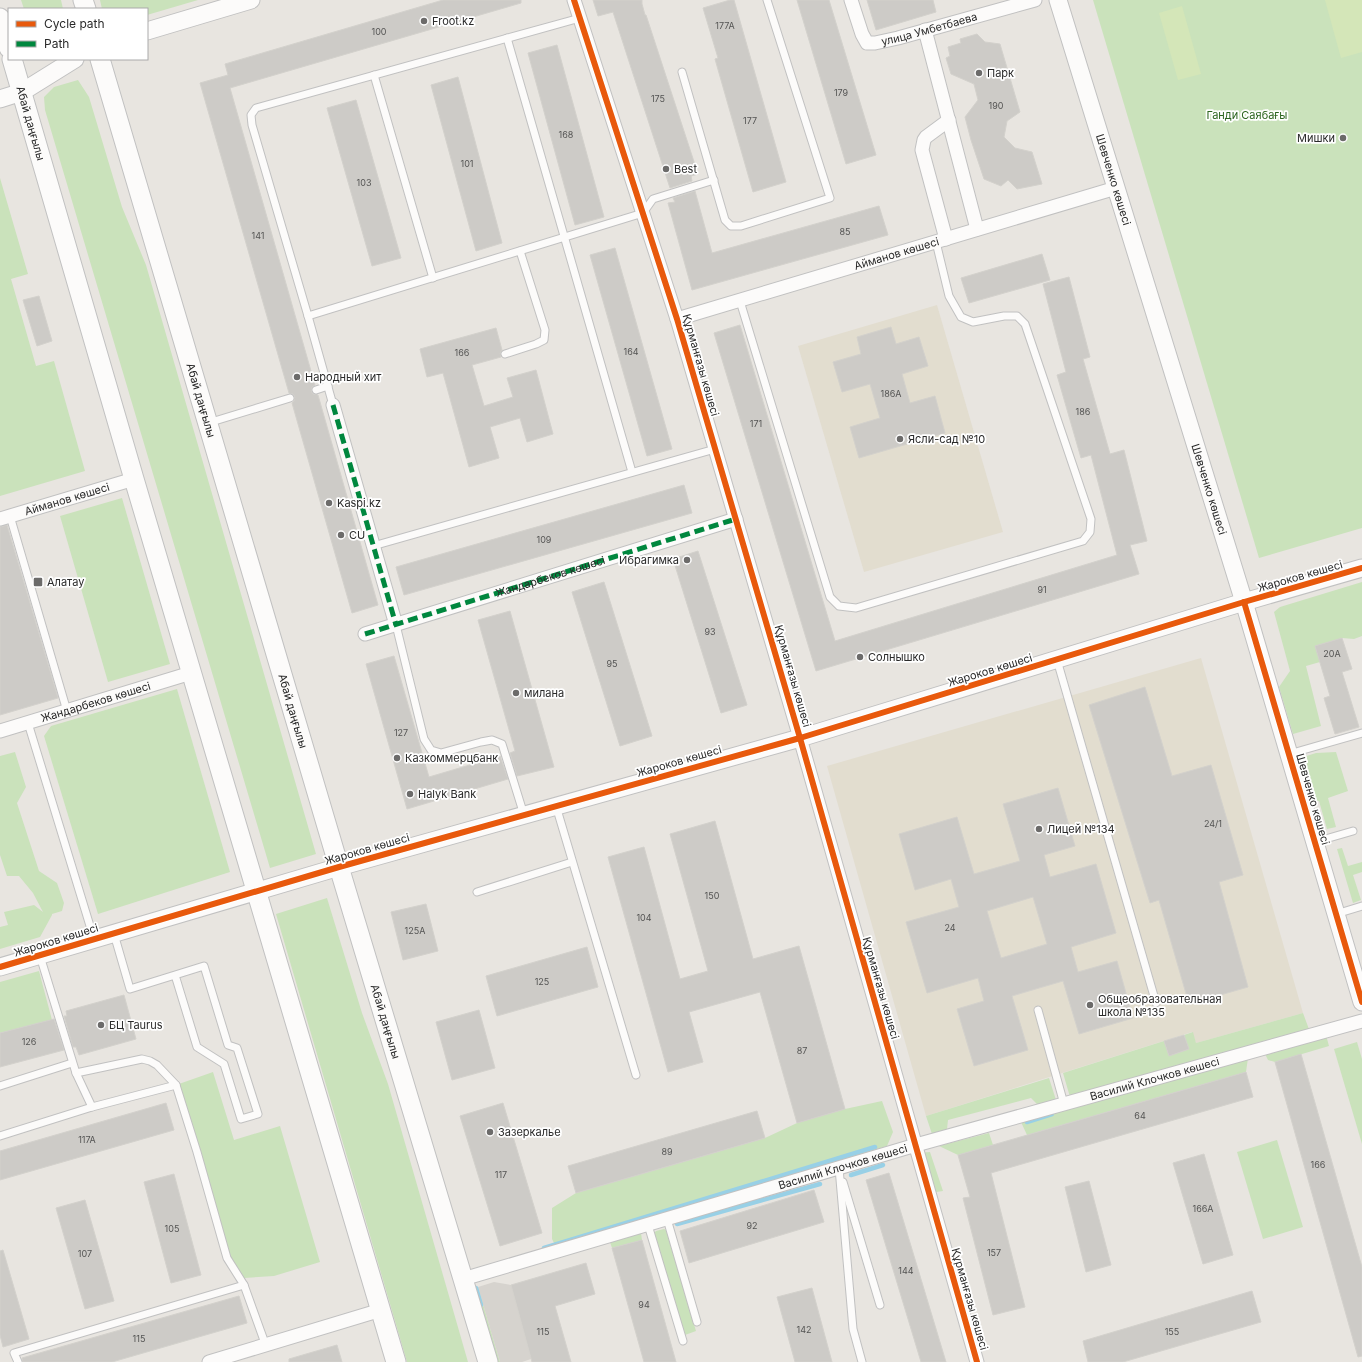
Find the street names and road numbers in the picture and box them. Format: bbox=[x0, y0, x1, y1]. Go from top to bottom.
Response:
street label: улица Умбетбаева bbox=[880, 9, 979, 48]
street label: Абай даңғылы bbox=[13, 84, 48, 162]
street label: Шевченко көшесі bbox=[1093, 132, 1134, 227]
street label: Айманов көшесі bbox=[852, 234, 941, 273]
street label: Құрманғазы көшесі bbox=[680, 312, 722, 418]
street label: Абай даңғылы bbox=[183, 362, 219, 439]
street label: Шевченко көшесі bbox=[1188, 442, 1230, 536]
street label: Айманов көшесі bbox=[23, 480, 111, 518]
street label: Жандарбеков көшесі bbox=[494, 553, 607, 600]
street label: Жароков көшесі bbox=[1256, 557, 1344, 595]
street label: Құрманғазы көшесі bbox=[772, 623, 814, 729]
street label: Жароков көшесі bbox=[946, 650, 1034, 690]
street label: Абай даңғылы bbox=[275, 672, 311, 750]
street label: Жандарбеков көшесі bbox=[39, 679, 152, 725]
street label: Жароков көшесі bbox=[635, 742, 723, 780]
street label: Шевченко көшесі bbox=[1293, 752, 1333, 846]
street label: Жароков көшесі bbox=[323, 830, 411, 868]
street label: Жароков көшесі bbox=[12, 920, 100, 960]
street label: Құрманғазы көшесі bbox=[860, 935, 902, 1041]
street label: Абай даңғылы bbox=[368, 983, 403, 1060]
street label: Василий Клочков көшесі bbox=[1088, 1054, 1221, 1103]
street label: Василий Клочков көшесі bbox=[777, 1141, 909, 1192]
street label: Құрманғазы көшесі bbox=[949, 1246, 991, 1352]

